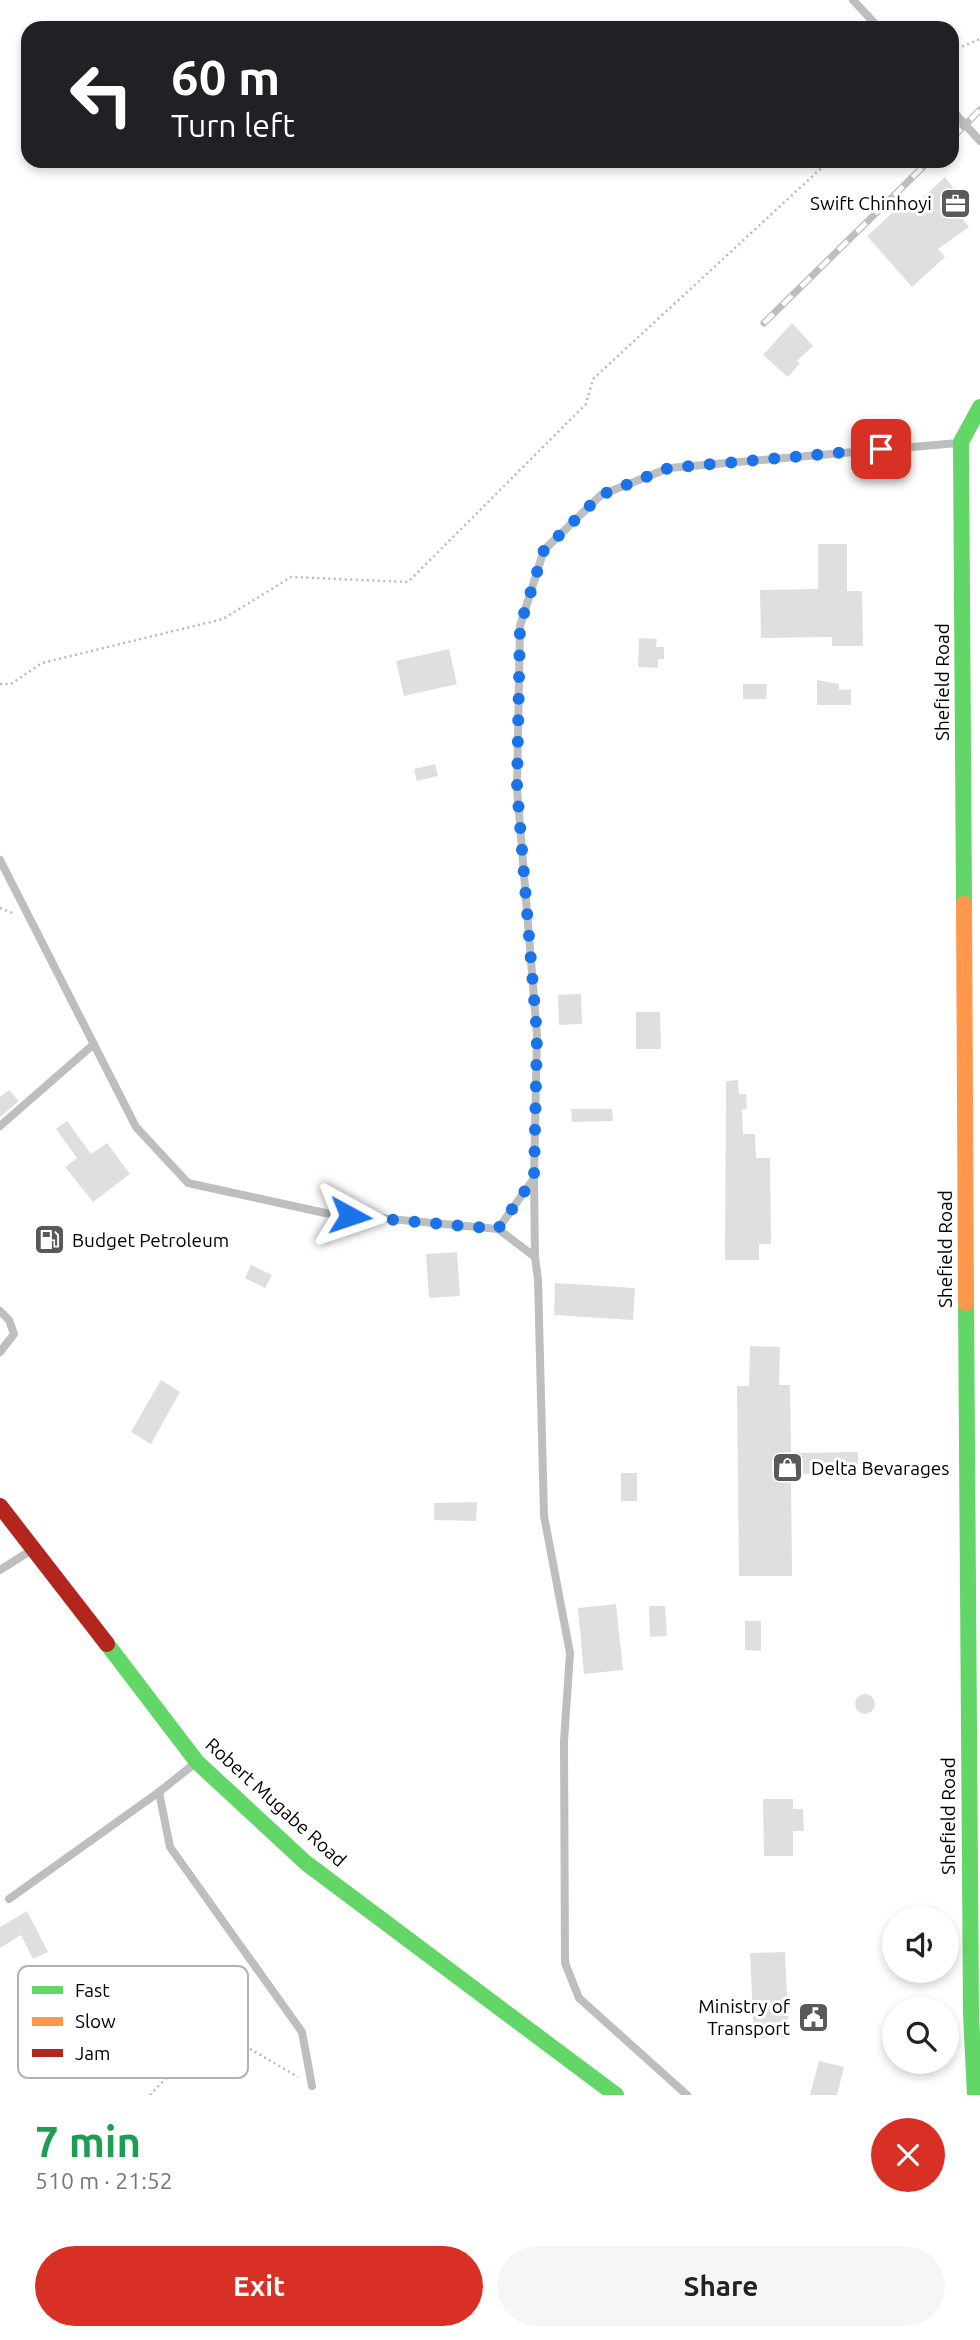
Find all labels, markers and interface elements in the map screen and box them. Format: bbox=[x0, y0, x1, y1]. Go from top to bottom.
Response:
icon: left bbox=[56, 49, 147, 140]
text: 60 m bbox=[171, 49, 280, 104]
text: Turn left bbox=[171, 107, 295, 143]
office icon: Swift Chinhoyi bbox=[938, 186, 972, 220]
place label: Swift Chinhoyi bbox=[810, 192, 932, 214]
pin bbox=[851, 419, 911, 479]
icon: arrive bbox=[862, 430, 900, 468]
street label: Shefield Road bbox=[931, 623, 953, 741]
position arrow bbox=[313, 1179, 387, 1253]
street label: Shefield Road bbox=[934, 1190, 956, 1308]
fuel station icon: Budget Petroleum bbox=[32, 1223, 66, 1257]
place label: Budget Petroleum bbox=[72, 1229, 229, 1251]
shop icon: Delta Bevarages bbox=[771, 1451, 805, 1485]
place label: Delta Bevarages bbox=[811, 1457, 950, 1479]
street label: Robert Mugabe Road bbox=[201, 1733, 351, 1871]
street label: Shefield Road bbox=[937, 1757, 959, 1875]
map controls bbox=[882, 1906, 959, 2074]
button: sound bbox=[882, 1906, 959, 1983]
legend bbox=[18, 1966, 248, 2078]
text: Fast bbox=[75, 1979, 110, 2001]
place label: Ministry of Transport bbox=[698, 1995, 791, 2039]
button: search bbox=[882, 1997, 959, 2074]
public building icon: Ministry of Transport bbox=[796, 2000, 830, 2034]
text: Slow bbox=[75, 2010, 116, 2032]
text: Jam bbox=[75, 2042, 111, 2064]
text: 7 min bbox=[35, 2118, 141, 2165]
button: close bbox=[871, 2118, 945, 2192]
text: 510 m · 21:52 bbox=[35, 2168, 173, 2193]
button: Exit bbox=[35, 2246, 483, 2326]
button: Share bbox=[497, 2246, 945, 2326]

